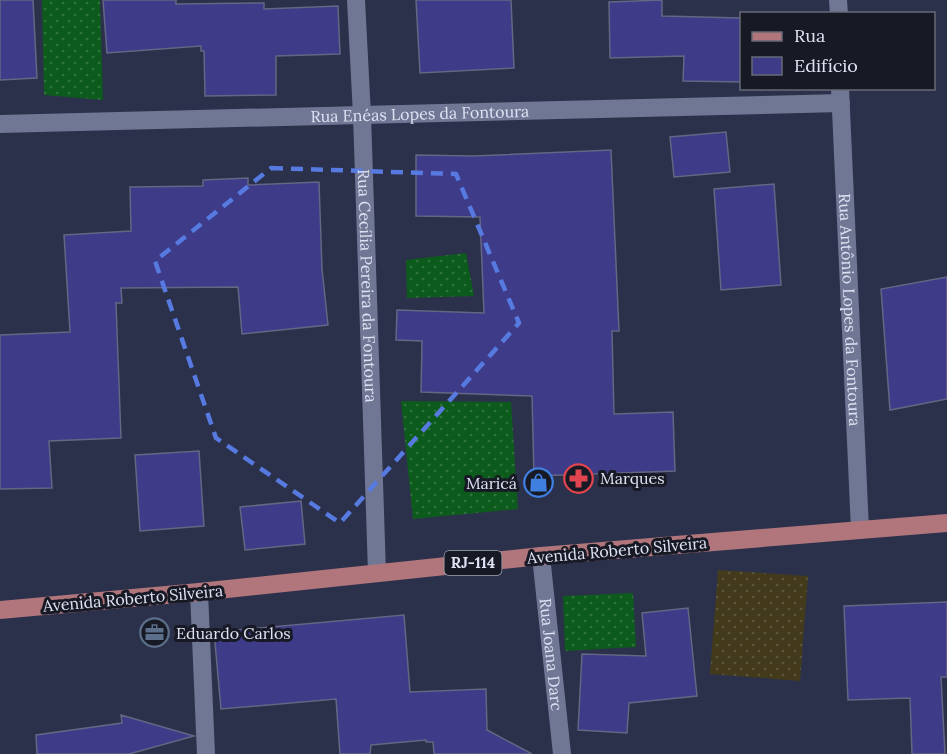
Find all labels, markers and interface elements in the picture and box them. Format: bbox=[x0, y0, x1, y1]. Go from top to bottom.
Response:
legend bbox=[740, 12, 935, 90]
text: Rua bbox=[794, 24, 825, 47]
text: Edifício bbox=[794, 54, 858, 77]
street label: Rua Enéas Lopes da Fontoura bbox=[310, 101, 529, 126]
street label: Rua Cecília Pereira da Fontoura bbox=[354, 169, 381, 403]
street label: Rua Antônio Lopes da Fontoura bbox=[835, 193, 865, 427]
pharmacy icon: Marques bbox=[563, 462, 595, 494]
shop icon: Maricá bbox=[522, 467, 554, 499]
place label: Marques bbox=[600, 468, 665, 488]
place label: Maricá bbox=[466, 473, 517, 493]
street label: Avenida Roberto Silveira bbox=[525, 532, 708, 568]
road number: RJ-114 bbox=[444, 551, 502, 575]
street label: Avenida Roberto Silveira bbox=[41, 580, 224, 616]
street label: Rua Joana Darc bbox=[536, 597, 567, 712]
office icon: Eduardo Carlos bbox=[139, 617, 171, 649]
place label: Eduardo Carlos bbox=[176, 623, 291, 643]

